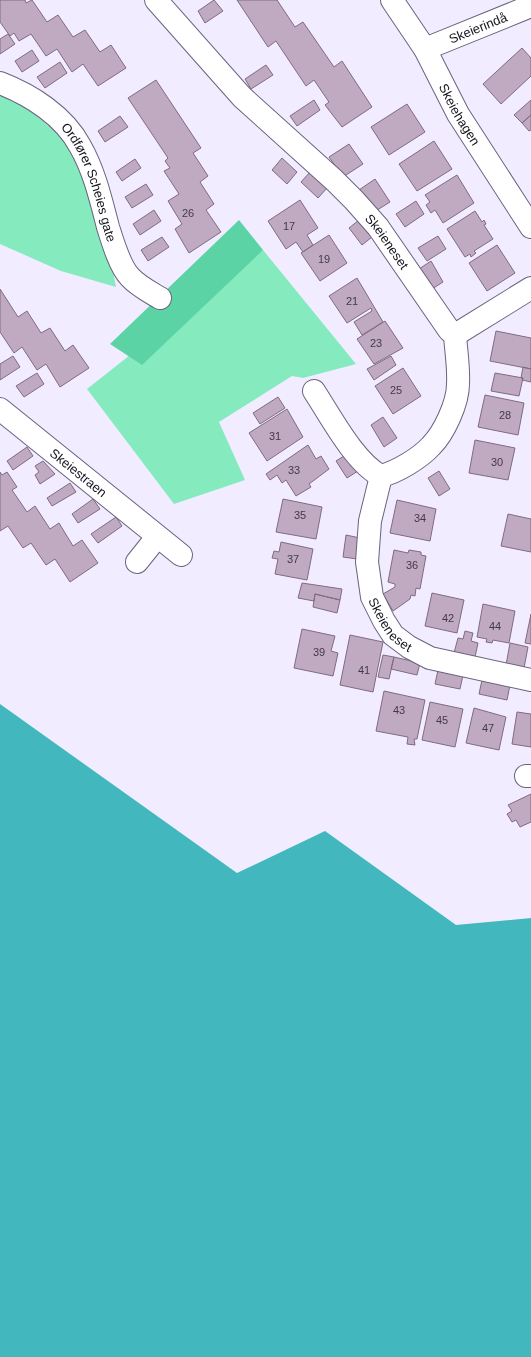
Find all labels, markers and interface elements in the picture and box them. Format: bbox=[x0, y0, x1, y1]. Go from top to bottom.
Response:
street label: Skeierindå bbox=[446, 9, 510, 46]
street label: Skeiehagen bbox=[436, 81, 484, 148]
street label: Ordfører Scheies gate bbox=[59, 119, 120, 244]
house number: 26 bbox=[182, 207, 194, 219]
street label: Skeieneset bbox=[362, 211, 412, 272]
house number: 17 bbox=[283, 220, 295, 232]
house number: 19 bbox=[318, 253, 330, 265]
house number: 21 bbox=[346, 295, 358, 307]
house number: 23 bbox=[370, 337, 382, 349]
house number: 25 bbox=[390, 384, 402, 396]
house number: 28 bbox=[499, 409, 511, 421]
house number: 31 bbox=[269, 430, 281, 442]
street label: Skeiestraen bbox=[47, 445, 110, 500]
house number: 30 bbox=[491, 456, 503, 468]
house number: 33 bbox=[288, 464, 300, 476]
house number: 35 bbox=[294, 509, 306, 521]
house number: 34 bbox=[414, 512, 426, 524]
house number: 37 bbox=[287, 553, 299, 565]
house number: 36 bbox=[406, 559, 418, 571]
street label: Skeieneset bbox=[366, 595, 415, 655]
house number: 42 bbox=[442, 612, 454, 624]
house number: 44 bbox=[489, 620, 501, 632]
house number: 39 bbox=[313, 646, 325, 658]
house number: 41 bbox=[358, 664, 370, 676]
house number: 43 bbox=[393, 704, 405, 716]
house number: 45 bbox=[436, 714, 448, 726]
house number: 47 bbox=[482, 722, 494, 734]

